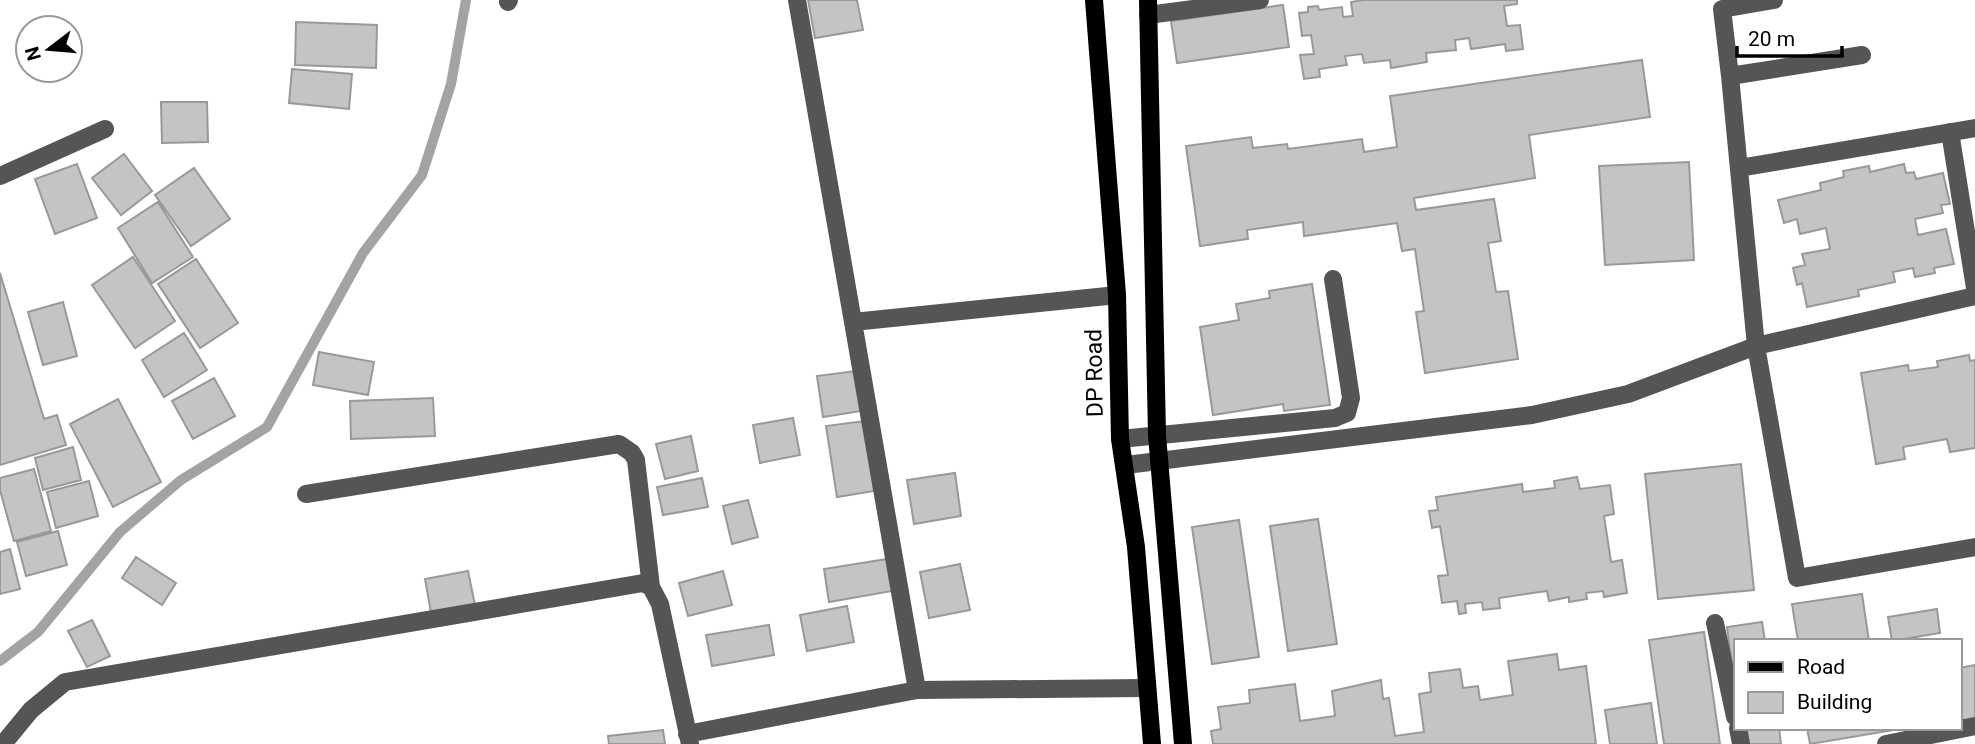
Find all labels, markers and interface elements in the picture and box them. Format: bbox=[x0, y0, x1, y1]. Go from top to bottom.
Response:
north arrow bbox=[14, 14, 84, 84]
scale bar bbox=[1737, 14, 1842, 58]
text: 20 m bbox=[1748, 27, 1795, 51]
text: N bbox=[20, 44, 46, 63]
street label: DP Road bbox=[1080, 329, 1109, 417]
legend bbox=[1734, 639, 1961, 730]
text: Road bbox=[1797, 655, 1845, 679]
text: Building bbox=[1797, 690, 1872, 714]

